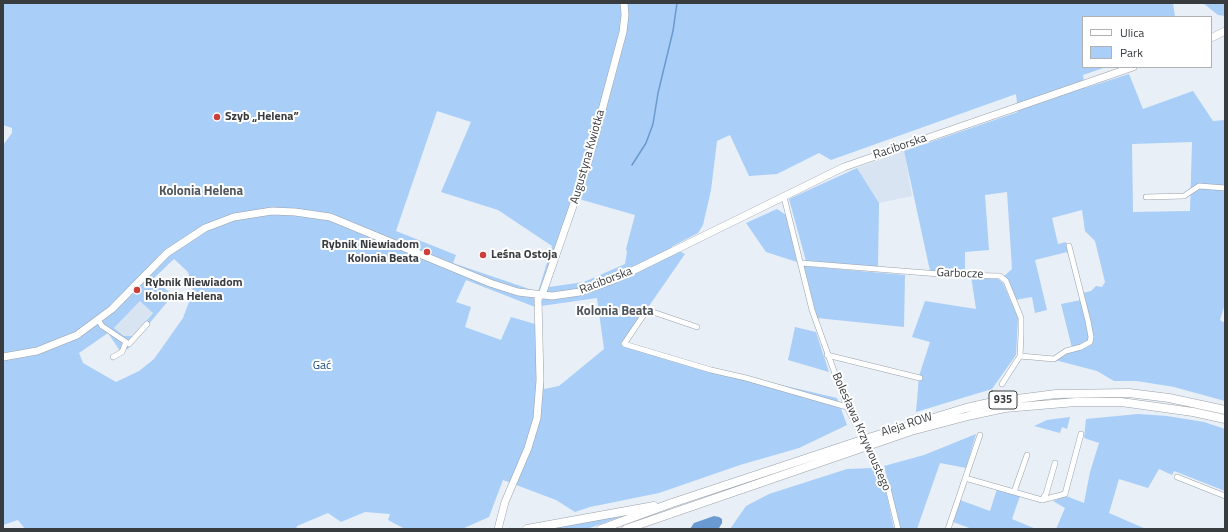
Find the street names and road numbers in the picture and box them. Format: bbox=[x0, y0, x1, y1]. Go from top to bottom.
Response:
street label: Augustyna Kwiotka bbox=[568, 108, 608, 206]
street label: Raciborska bbox=[871, 131, 929, 163]
street label: Raciborska bbox=[578, 264, 634, 298]
street label: Garbocze bbox=[936, 266, 984, 282]
street label: Bolesława Krzywoustego bbox=[828, 371, 894, 493]
road number: 935 bbox=[989, 391, 1017, 409]
street label: Aleja ROW bbox=[879, 410, 935, 440]

